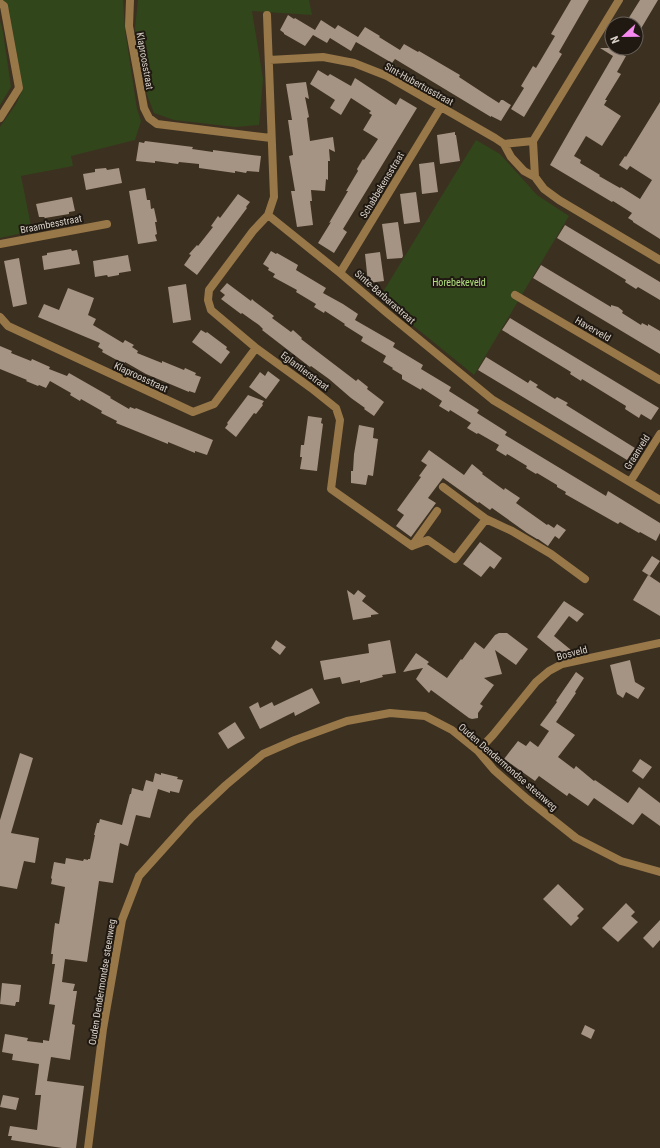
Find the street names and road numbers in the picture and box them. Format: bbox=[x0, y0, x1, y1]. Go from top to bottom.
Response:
street label: Klaproosstraat bbox=[135, 32, 155, 91]
street label: Sint-Hubertusstraat bbox=[383, 61, 455, 107]
street label: Schabbekensstraat bbox=[358, 150, 406, 220]
street label: Braambesstraat bbox=[19, 213, 83, 235]
street label: Sinte-Barbarastraat bbox=[353, 268, 417, 326]
street label: Haverveld bbox=[573, 314, 613, 344]
street label: Eglantierstraat bbox=[279, 349, 331, 393]
street label: Klaproosstraat bbox=[112, 360, 170, 394]
street label: Graanveld bbox=[622, 432, 652, 472]
street label: Bosveld bbox=[556, 644, 589, 662]
street label: Ouden Dendermondse steenweg bbox=[456, 721, 560, 813]
street label: Ouden Dendermondse steenweg bbox=[87, 918, 117, 1046]

